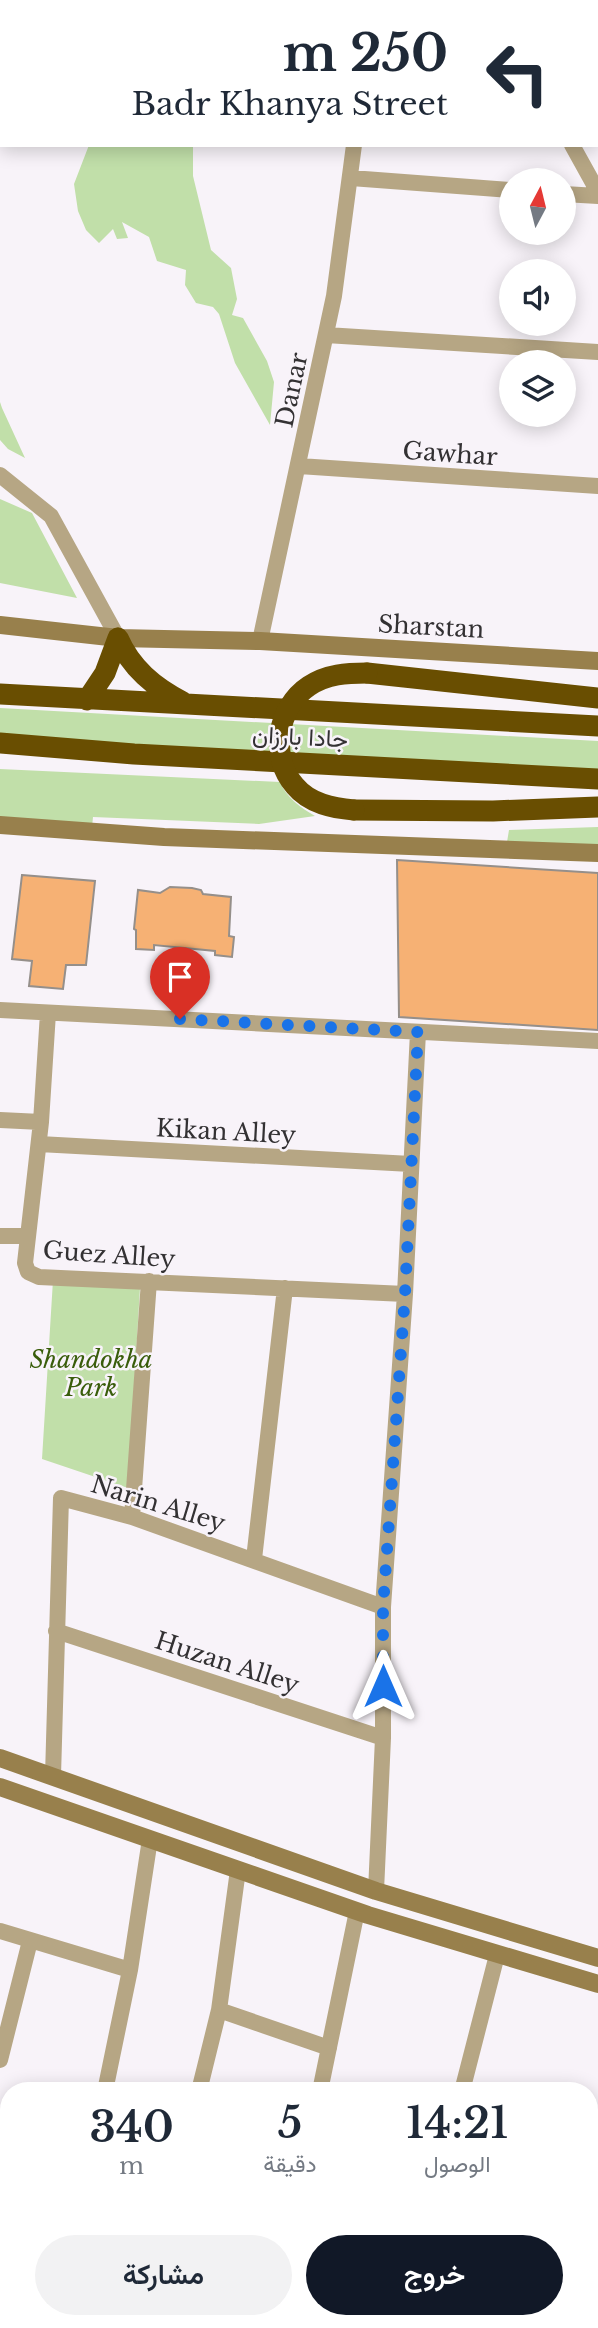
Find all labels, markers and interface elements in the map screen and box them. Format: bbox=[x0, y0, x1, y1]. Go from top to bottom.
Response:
text: 250 m bbox=[283, 23, 448, 84]
icon: left bbox=[472, 28, 563, 119]
text: Badr Khanya Street bbox=[131, 84, 448, 124]
north arrow bbox=[499, 168, 576, 245]
map controls bbox=[499, 168, 576, 427]
button: sound bbox=[499, 259, 576, 336]
street label: Danar bbox=[269, 349, 314, 430]
button: layers bbox=[499, 350, 576, 427]
street label: Gawhar bbox=[401, 436, 499, 471]
street label: Sharstan bbox=[377, 609, 485, 644]
street label: جادا بارزان bbox=[251, 720, 349, 754]
pin bbox=[150, 947, 210, 1019]
icon: arrive bbox=[161, 958, 199, 996]
street label: Kikan Alley bbox=[155, 1113, 298, 1150]
street label: Guez Alley bbox=[42, 1235, 177, 1274]
park label: Shandokha Park bbox=[29, 1345, 153, 1402]
street label: Narin Alley bbox=[87, 1469, 230, 1538]
street label: Huzan Alley bbox=[151, 1626, 304, 1700]
position arrow bbox=[346, 1649, 420, 1723]
text: 5 bbox=[278, 2097, 302, 2149]
text: 14:21 bbox=[406, 2097, 509, 2149]
text: 340 bbox=[89, 2101, 174, 2153]
text: دقيقة bbox=[263, 2150, 317, 2178]
text: الوصول bbox=[424, 2150, 490, 2178]
text: m bbox=[119, 2152, 144, 2180]
button: مشاركة bbox=[35, 2235, 292, 2315]
button: خروج bbox=[306, 2235, 563, 2315]

